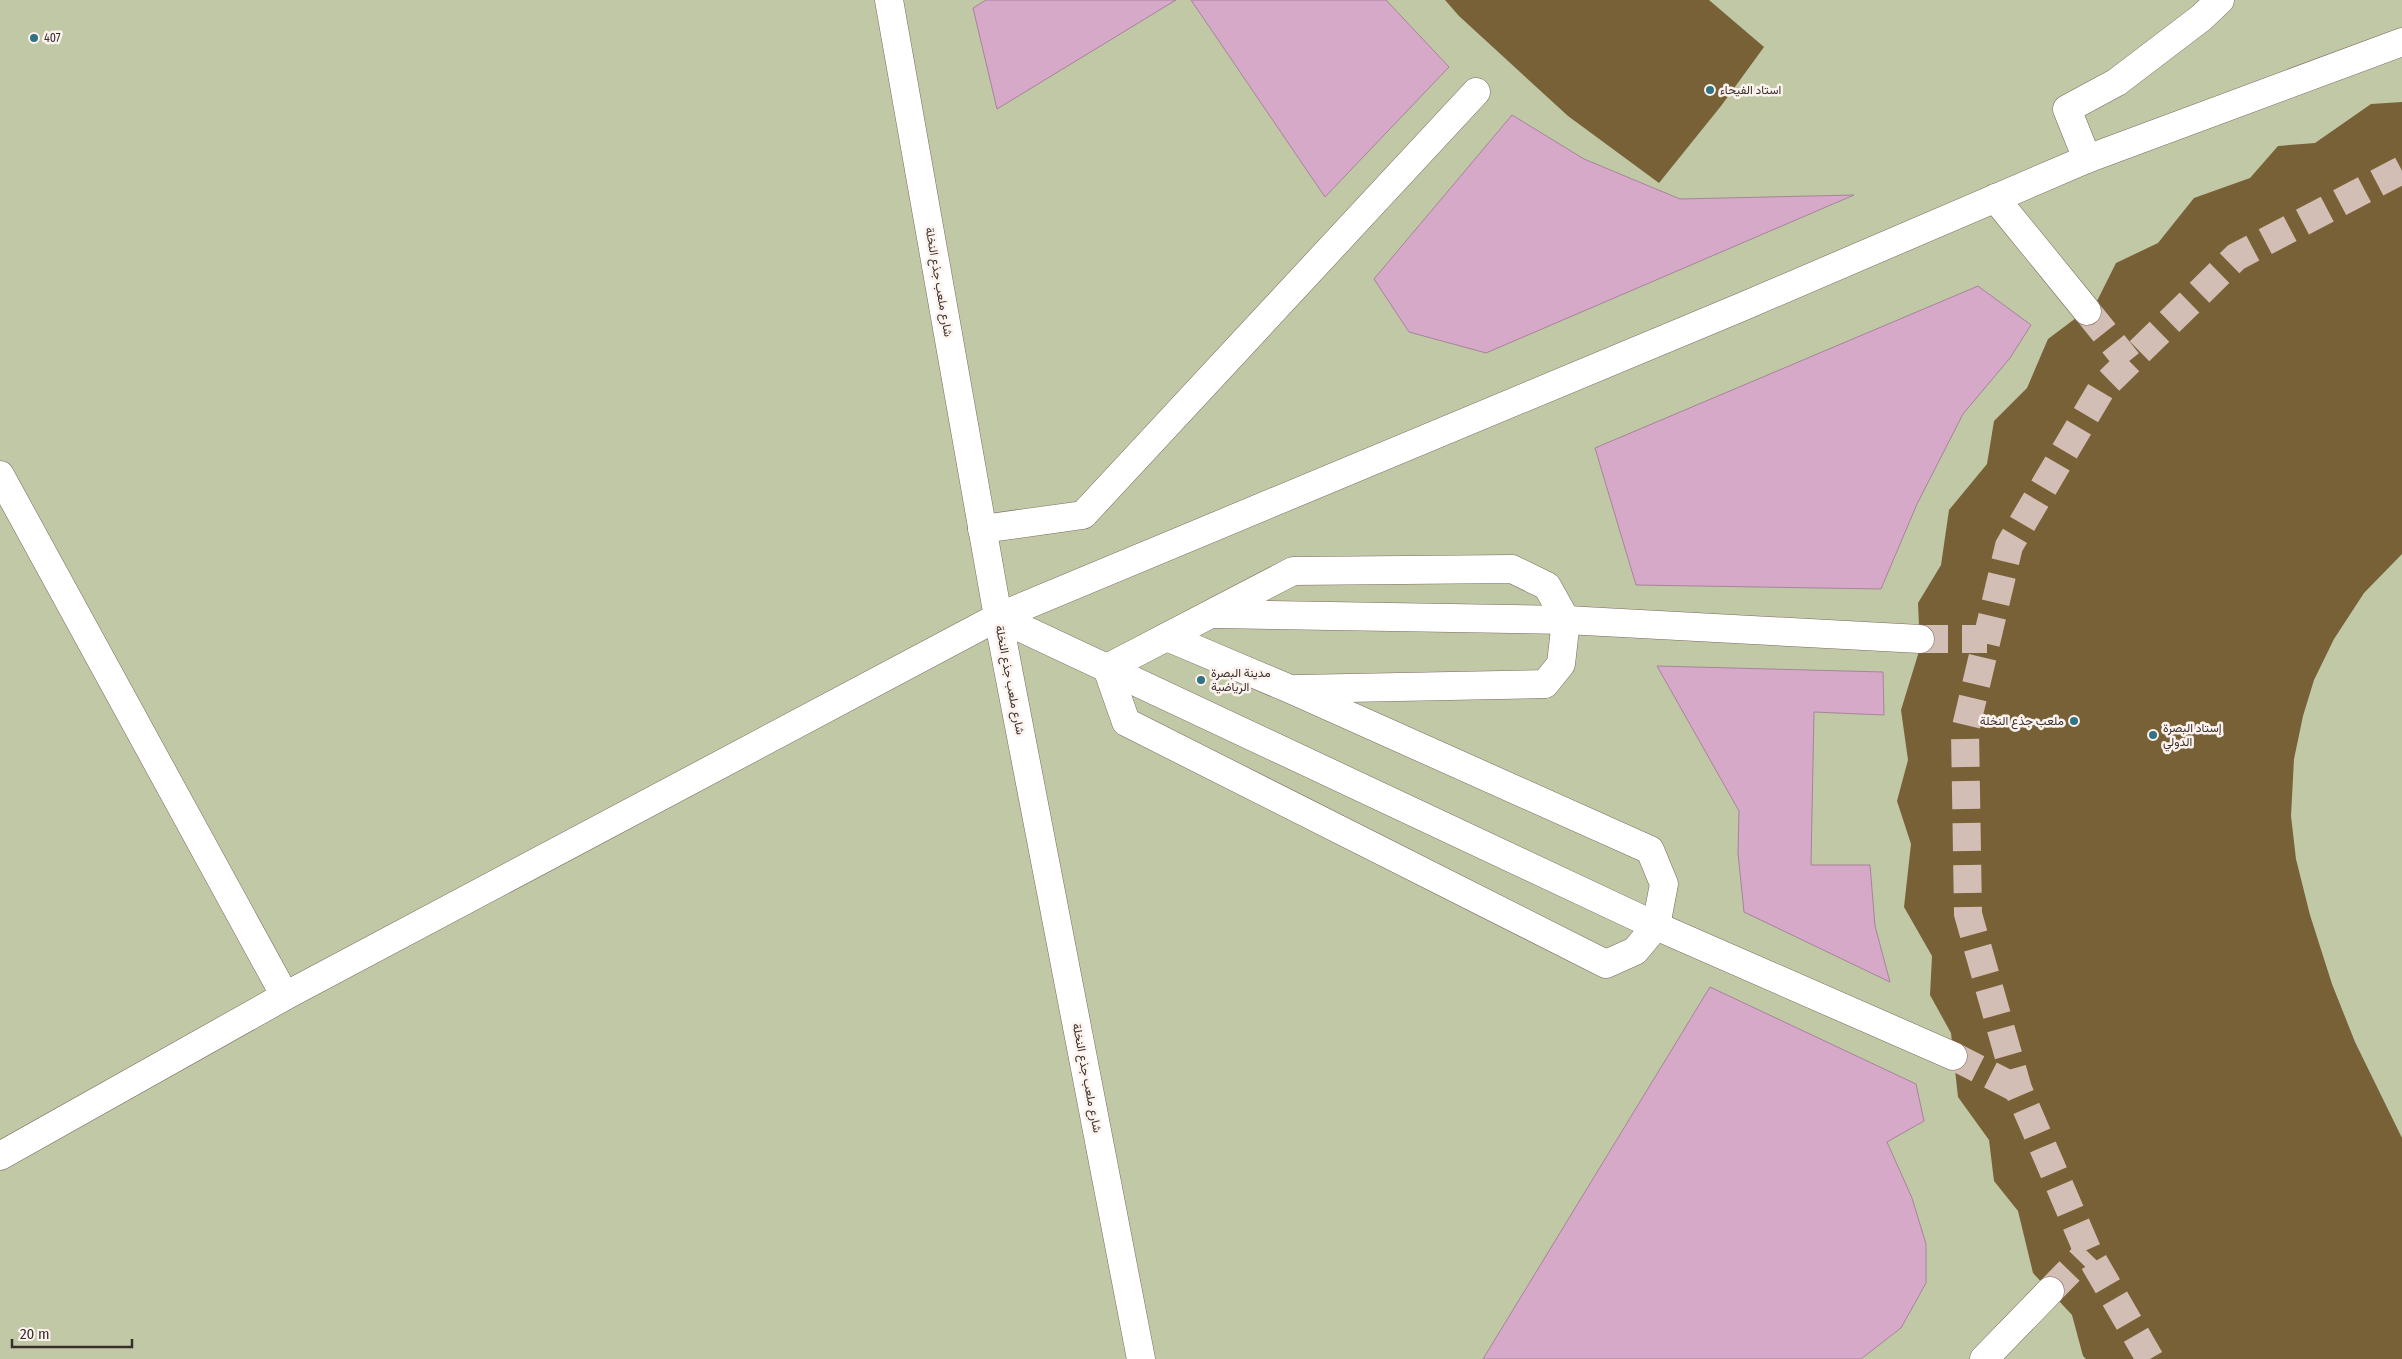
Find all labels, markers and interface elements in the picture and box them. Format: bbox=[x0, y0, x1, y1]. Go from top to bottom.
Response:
place label: 407 bbox=[44, 31, 61, 45]
marker: 407 bbox=[28, 32, 40, 44]
place label: استاد الفيحاء bbox=[1720, 83, 1781, 97]
marker: استاد الفيحاء bbox=[1704, 84, 1716, 96]
street label: شارع ملعب جذع النخلة bbox=[920, 226, 956, 338]
street label: شارع ملعب جذع النخلة bbox=[991, 624, 1027, 736]
place label: مدينة البصرة الرياضية bbox=[1211, 666, 1271, 695]
marker: مدينة البصرة الرياضية bbox=[1195, 674, 1207, 686]
place label: ملعب جذع النخلة bbox=[1980, 714, 2064, 730]
marker: ملعب جذع النخلة bbox=[2068, 715, 2080, 727]
place label: إستاد البصرة الدولي bbox=[2163, 721, 2222, 752]
marker: إستاد البصرة الدولي bbox=[2147, 729, 2159, 741]
street label: شارع ملعب جذع النخلة bbox=[1068, 1022, 1104, 1134]
scale bar bbox=[12, 1316, 132, 1348]
text: 20 m bbox=[20, 1325, 50, 1343]

